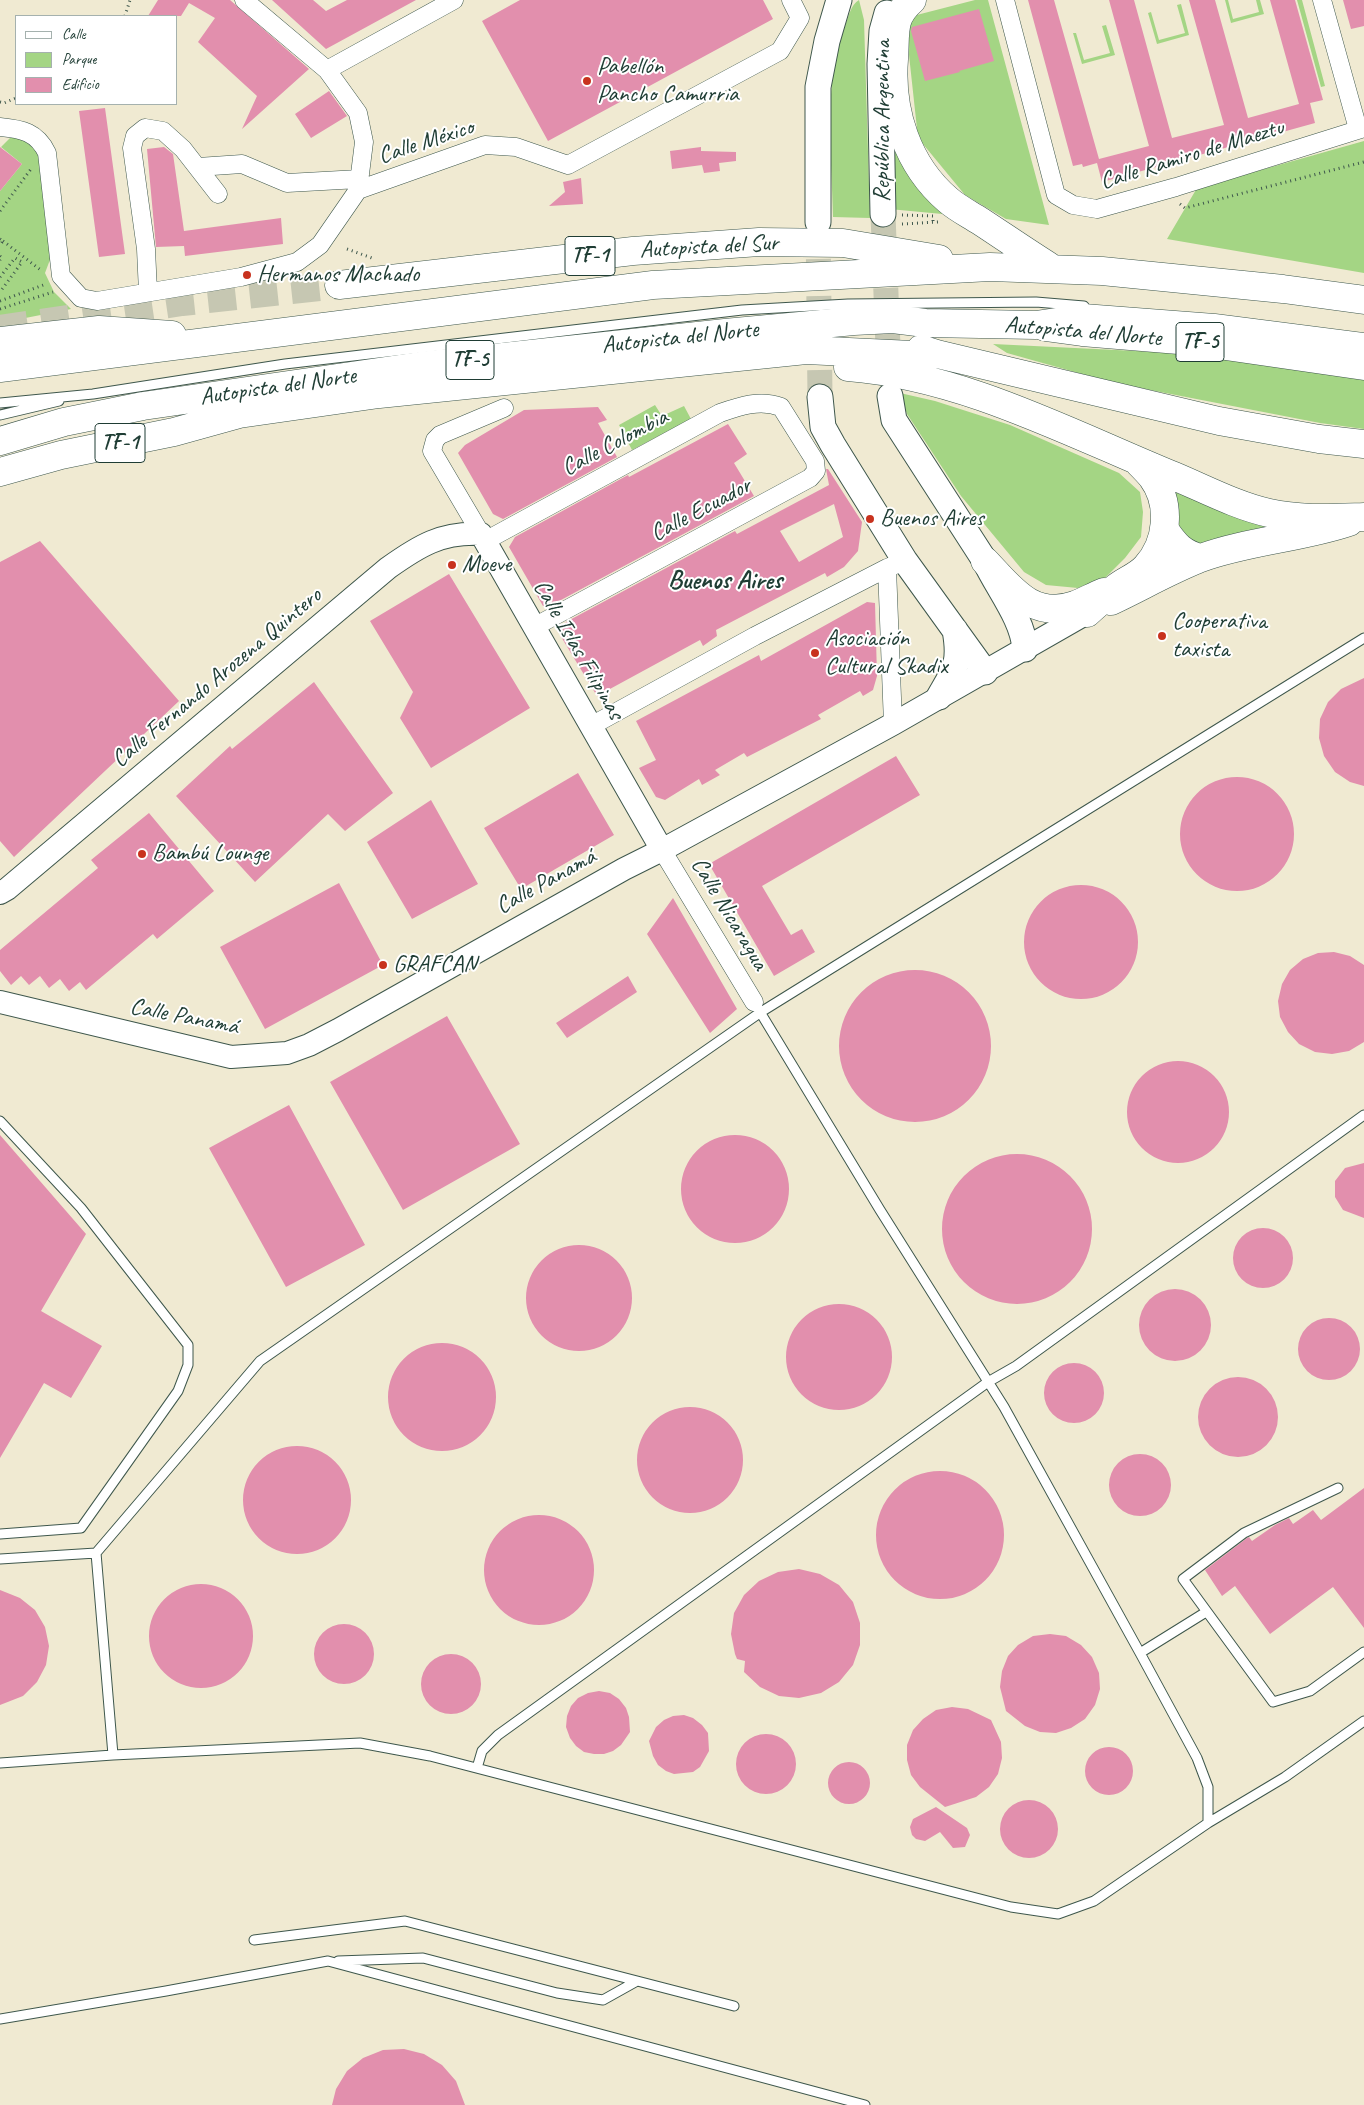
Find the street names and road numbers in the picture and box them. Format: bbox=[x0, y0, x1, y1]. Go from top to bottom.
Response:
street label: República Argentina bbox=[869, 40, 897, 202]
street label: Calle México bbox=[375, 113, 477, 171]
street label: Calle Ramiro de Maeztu bbox=[1097, 113, 1287, 197]
street label: Autopista del Sur bbox=[639, 229, 779, 265]
road number: TF-1 bbox=[565, 237, 615, 276]
street label: Autopista del Norte bbox=[1003, 311, 1163, 353]
street label: Autopista del Norte bbox=[600, 315, 760, 361]
road number: TF-5 bbox=[1176, 322, 1224, 362]
road number: TF-5 bbox=[446, 340, 494, 380]
street label: Autopista del Norte bbox=[198, 362, 358, 412]
street label: Calle Colombia bbox=[557, 403, 673, 483]
road number: TF-1 bbox=[95, 423, 145, 462]
street label: Calle Ecuador bbox=[646, 472, 756, 548]
street label: Calle Islas Filipinas bbox=[526, 575, 630, 725]
street label: Calle Fernando Arozena Quintero bbox=[106, 582, 328, 774]
street label: Calle Panamá bbox=[491, 843, 601, 921]
street label: Calle Nicaragua bbox=[684, 852, 774, 976]
street label: Calle Panamá bbox=[127, 992, 241, 1042]

